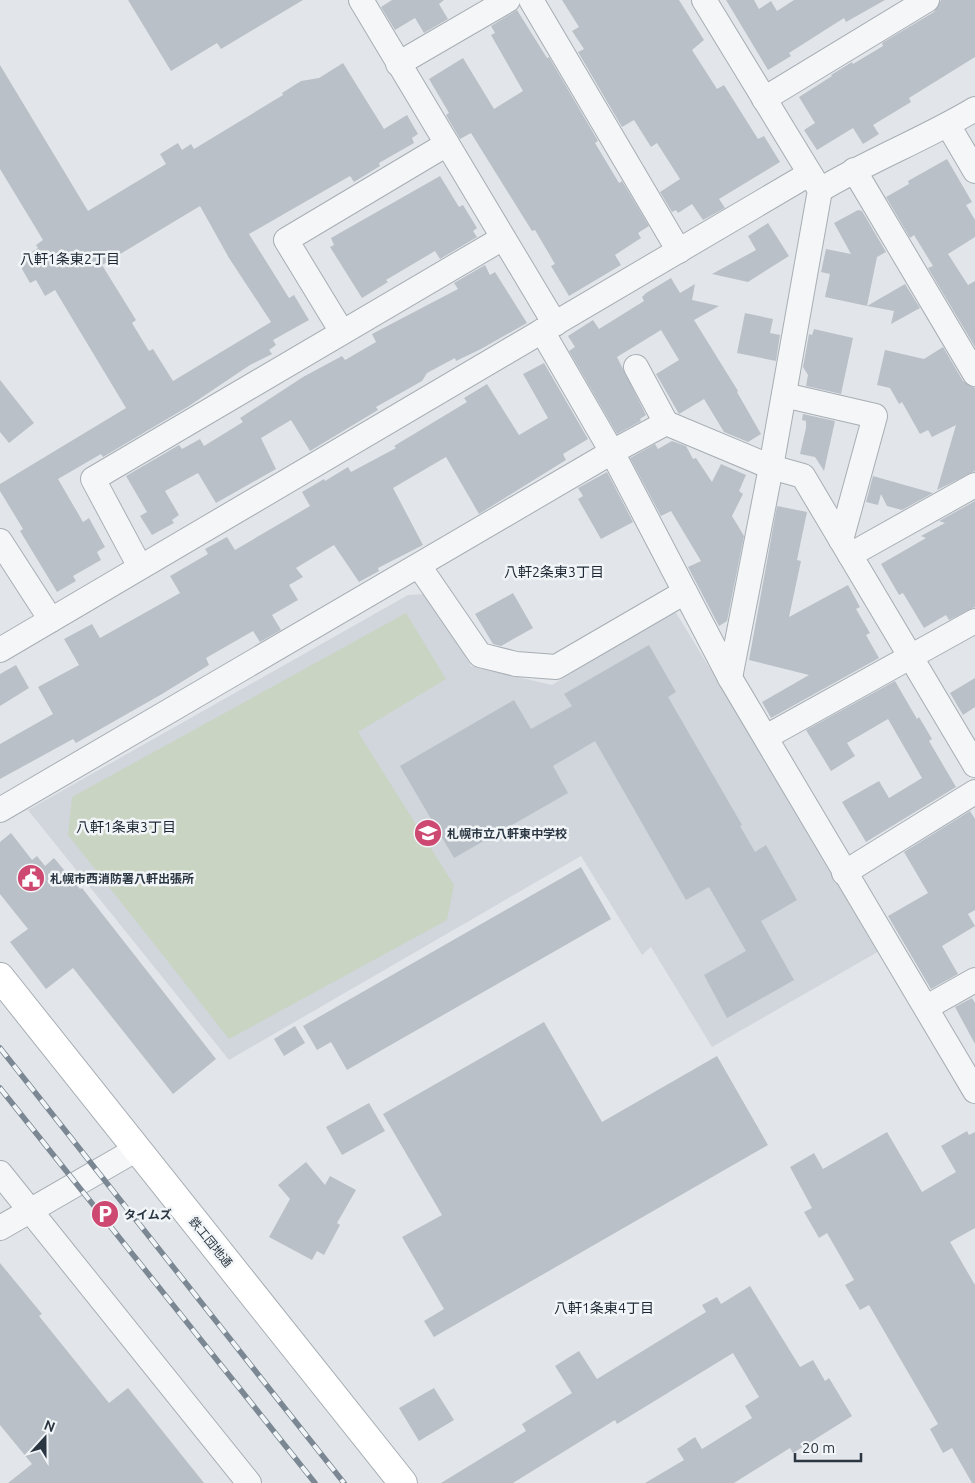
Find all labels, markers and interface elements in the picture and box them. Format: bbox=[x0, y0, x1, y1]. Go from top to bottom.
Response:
district label: 八軒1条東2丁目 bbox=[20, 251, 120, 267]
district label: 八軒2条東3丁目 bbox=[504, 564, 604, 580]
school or university icon: 札幌市立八軒東中学校 bbox=[413, 818, 443, 848]
district label: 八軒1条東3丁目 bbox=[76, 819, 176, 835]
place label: 札幌市立八軒東中学校 bbox=[447, 827, 567, 840]
public building icon: 札幌市西消防署八軒出張所 bbox=[16, 863, 46, 893]
place label: 札幌市西消防署八軒出張所 bbox=[50, 872, 194, 885]
parking icon: タイムズ bbox=[90, 1199, 120, 1229]
place label: タイムズ bbox=[124, 1208, 172, 1221]
street label: 鉄工団地通 bbox=[187, 1215, 235, 1269]
district label: 八軒1条東4丁目 bbox=[554, 1300, 654, 1316]
north arrow bbox=[20, 1413, 70, 1463]
text: N bbox=[42, 1417, 57, 1435]
scale bar bbox=[795, 1430, 861, 1462]
text: 20 m bbox=[802, 1439, 835, 1456]

